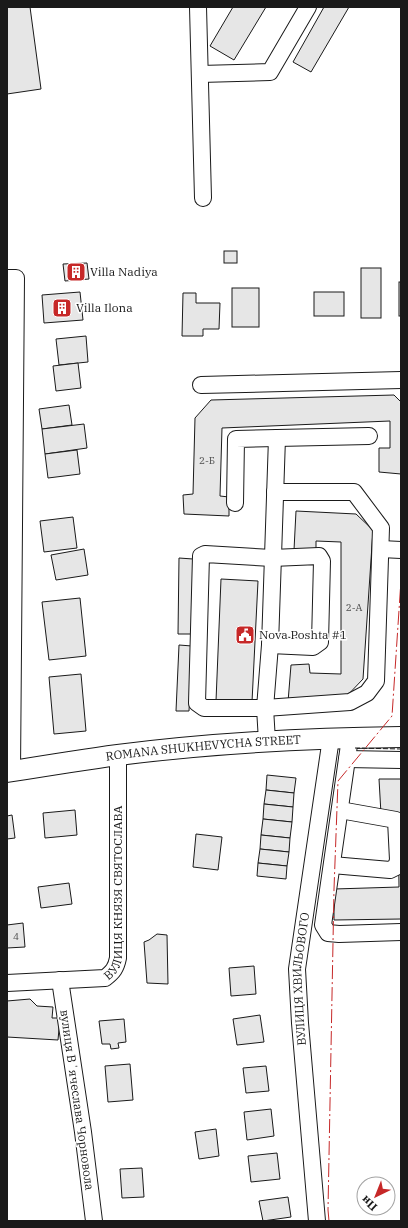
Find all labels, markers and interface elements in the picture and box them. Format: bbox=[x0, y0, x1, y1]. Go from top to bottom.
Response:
building icon: Villa Nadiya bbox=[65, 261, 87, 283]
place label: Villa Nadiya bbox=[90, 264, 158, 279]
building icon: Villa Ilona bbox=[51, 297, 73, 319]
place label: Villa Ilona bbox=[76, 300, 133, 315]
house number: 2-Б bbox=[199, 454, 215, 467]
house number: 2-А bbox=[346, 601, 362, 614]
public building icon: Nova Poshta #1 bbox=[234, 624, 256, 646]
place label: Nova Poshta #1 bbox=[259, 627, 347, 642]
street label: ROMANA SHUKHEVYCHA STREET bbox=[105, 732, 302, 764]
street label: ВУЛИЦЯ КНЯЗЯ СВЯТОСЛАВА bbox=[100, 805, 125, 983]
street label: ВУЛИЦЯ ХВИЛЬОВОГО bbox=[289, 911, 312, 1046]
house number: 4 bbox=[13, 930, 19, 943]
street label: вулиця Вʼячеслава Чорновола bbox=[57, 1009, 98, 1192]
north arrow bbox=[356, 1176, 396, 1216]
text: Пн bbox=[358, 1192, 380, 1214]

